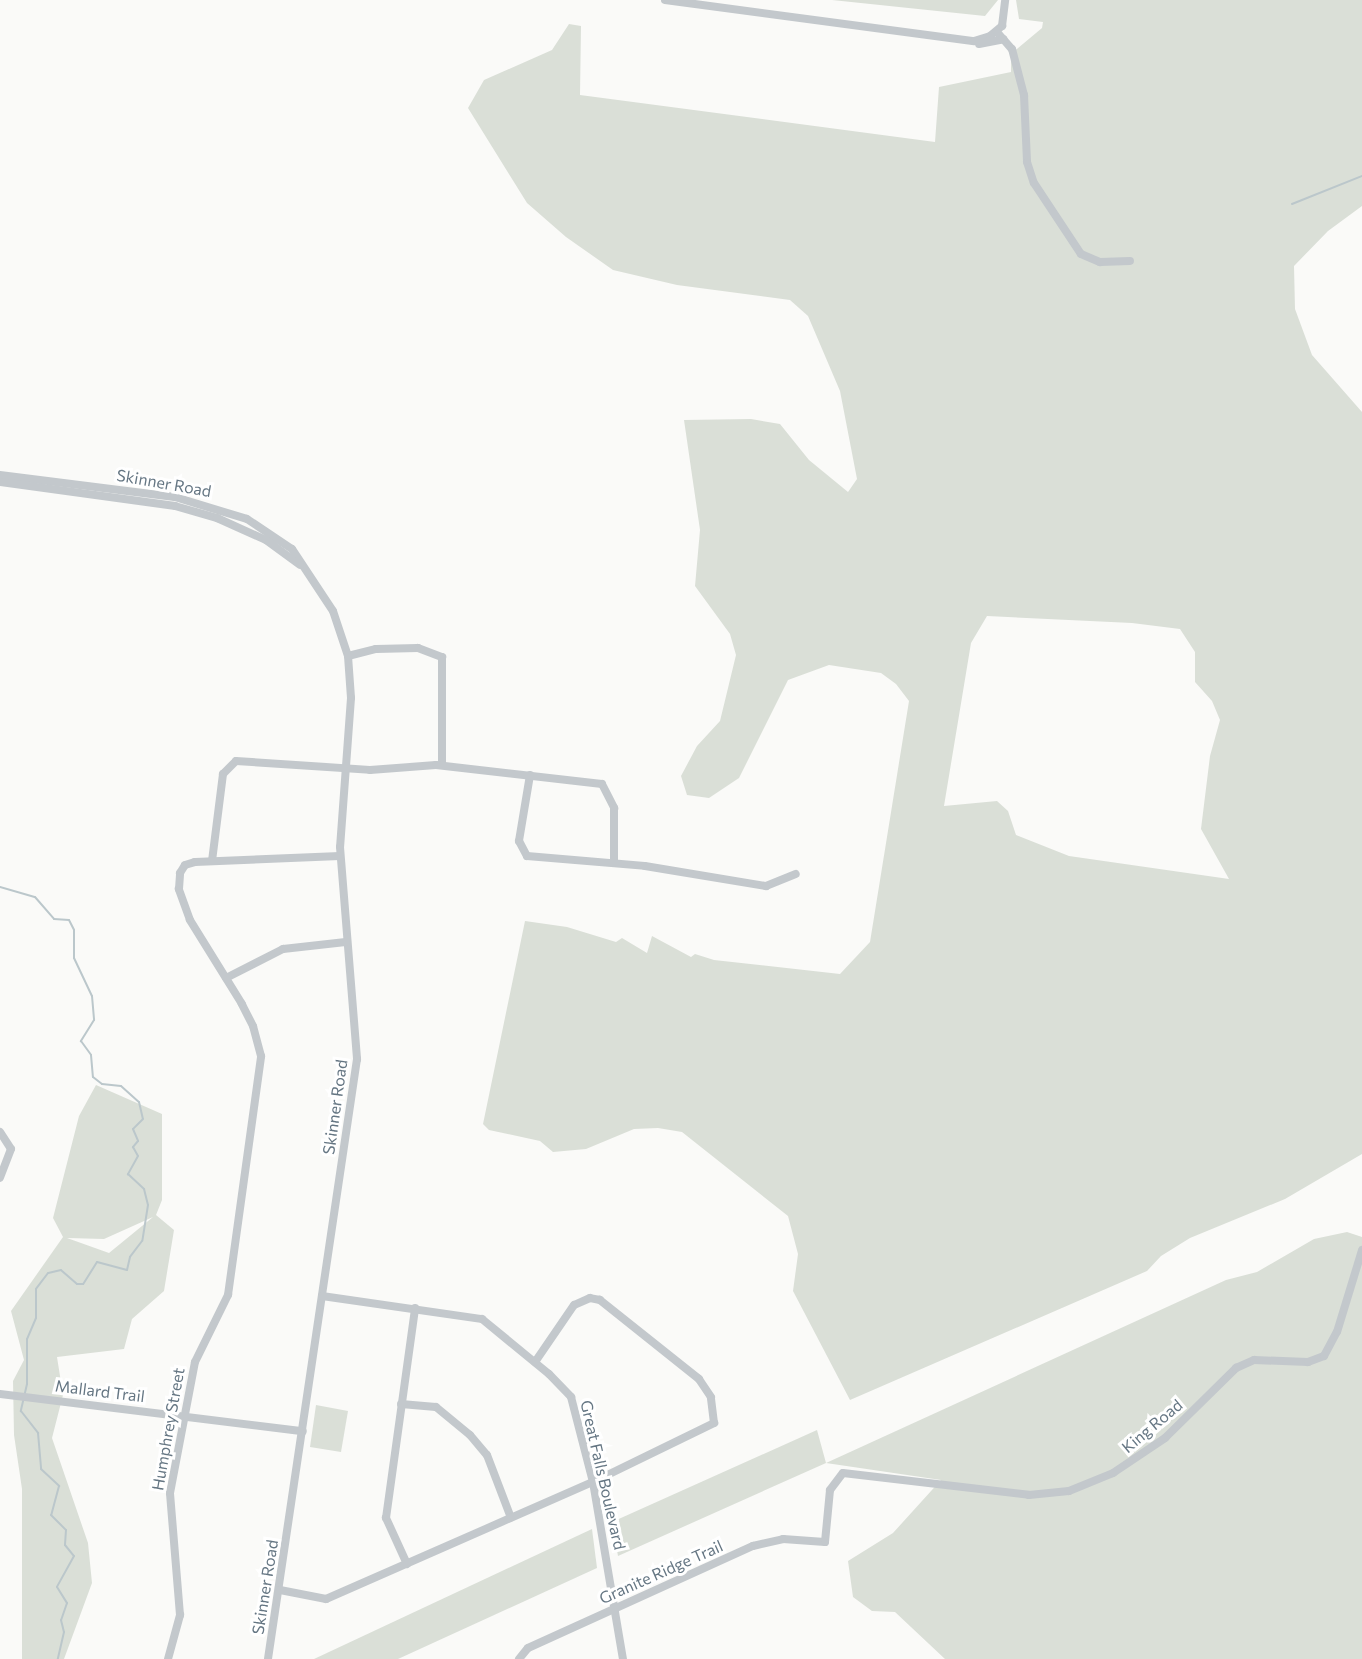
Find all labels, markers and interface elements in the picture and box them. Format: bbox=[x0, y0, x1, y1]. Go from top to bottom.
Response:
street label: Skinner Road bbox=[115, 465, 213, 501]
street label: Skinner Road bbox=[319, 1058, 351, 1156]
street label: Humphrey Street bbox=[148, 1366, 188, 1492]
street label: Mallard Trail bbox=[54, 1376, 146, 1406]
street label: King Road bbox=[1118, 1395, 1186, 1457]
street label: Great Falls Boulevard bbox=[576, 1398, 630, 1552]
street label: Granite Ridge Trail bbox=[596, 1536, 726, 1608]
street label: Skinner Road bbox=[248, 1538, 282, 1636]

